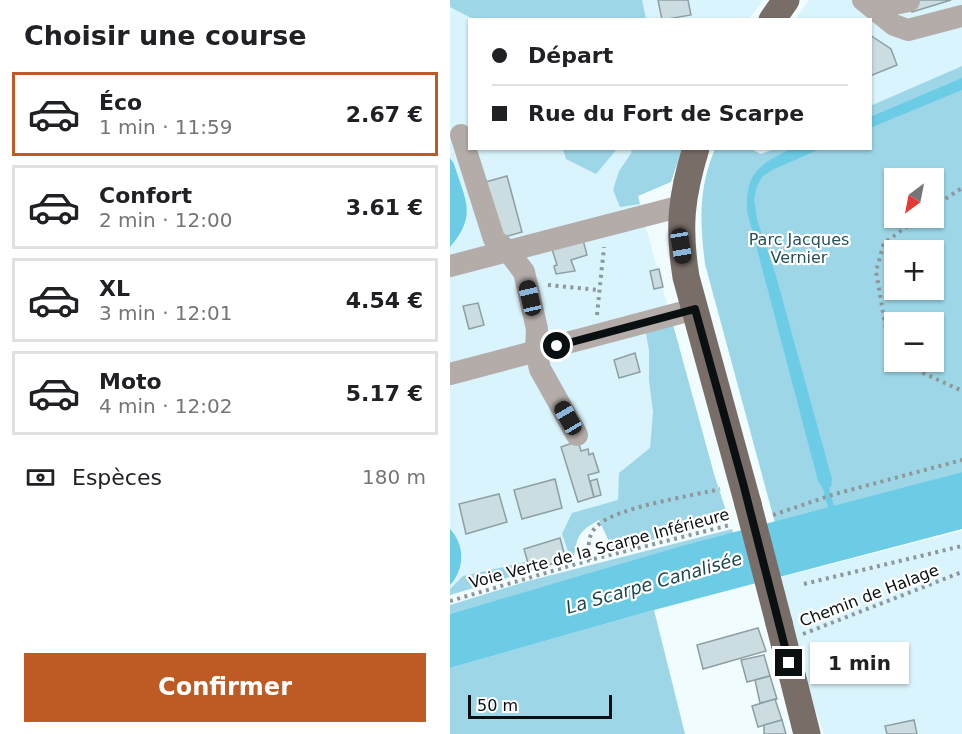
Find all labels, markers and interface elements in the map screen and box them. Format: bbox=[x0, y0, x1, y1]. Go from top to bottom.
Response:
text: Choisir une course bbox=[24, 20, 307, 51]
text: Départ bbox=[528, 43, 613, 68]
icon: car bbox=[27, 87, 81, 141]
text: Éco bbox=[99, 90, 142, 115]
text: Rue du Fort de Scarpe bbox=[528, 101, 804, 126]
text: 2.67 € bbox=[346, 102, 423, 127]
text: 1 min · 11:59 bbox=[99, 115, 233, 139]
north arrow bbox=[884, 168, 944, 228]
map controls bbox=[884, 168, 944, 372]
icon: car bbox=[27, 180, 81, 234]
text: Confort bbox=[99, 183, 192, 208]
text: 3.61 € bbox=[346, 195, 423, 220]
text: 2 min · 12:00 bbox=[99, 208, 233, 232]
car bbox=[669, 227, 693, 265]
park label: Parc Jacques Vernier bbox=[749, 230, 849, 267]
button: + bbox=[884, 240, 944, 300]
icon: car bbox=[27, 273, 81, 327]
text: XL bbox=[99, 276, 130, 301]
car bbox=[517, 278, 543, 318]
text: 4.54 € bbox=[346, 288, 423, 313]
text: 3 min · 12:01 bbox=[99, 301, 233, 325]
button: − bbox=[884, 312, 944, 372]
route start bbox=[543, 332, 570, 359]
icon: car bbox=[27, 366, 81, 420]
text: Moto bbox=[99, 369, 162, 394]
text: 5.17 € bbox=[346, 381, 423, 406]
text: 4 min · 12:02 bbox=[99, 394, 233, 418]
car bbox=[551, 398, 585, 438]
icon: cash bbox=[24, 461, 57, 494]
text: Espèces bbox=[72, 465, 162, 490]
text: 180 m bbox=[362, 465, 426, 489]
street label: Voie Verte de la Scarpe Inférieure bbox=[467, 505, 731, 592]
water label: La Scarpe Canalisée bbox=[563, 547, 744, 618]
street label: Chemin de Halage bbox=[797, 560, 941, 631]
callout: 1 min bbox=[810, 642, 909, 684]
route end bbox=[775, 649, 802, 676]
text: 1 min bbox=[828, 651, 891, 675]
button: Confirmer bbox=[24, 653, 426, 722]
scale bar bbox=[468, 692, 612, 720]
text: 50 m bbox=[477, 696, 518, 715]

